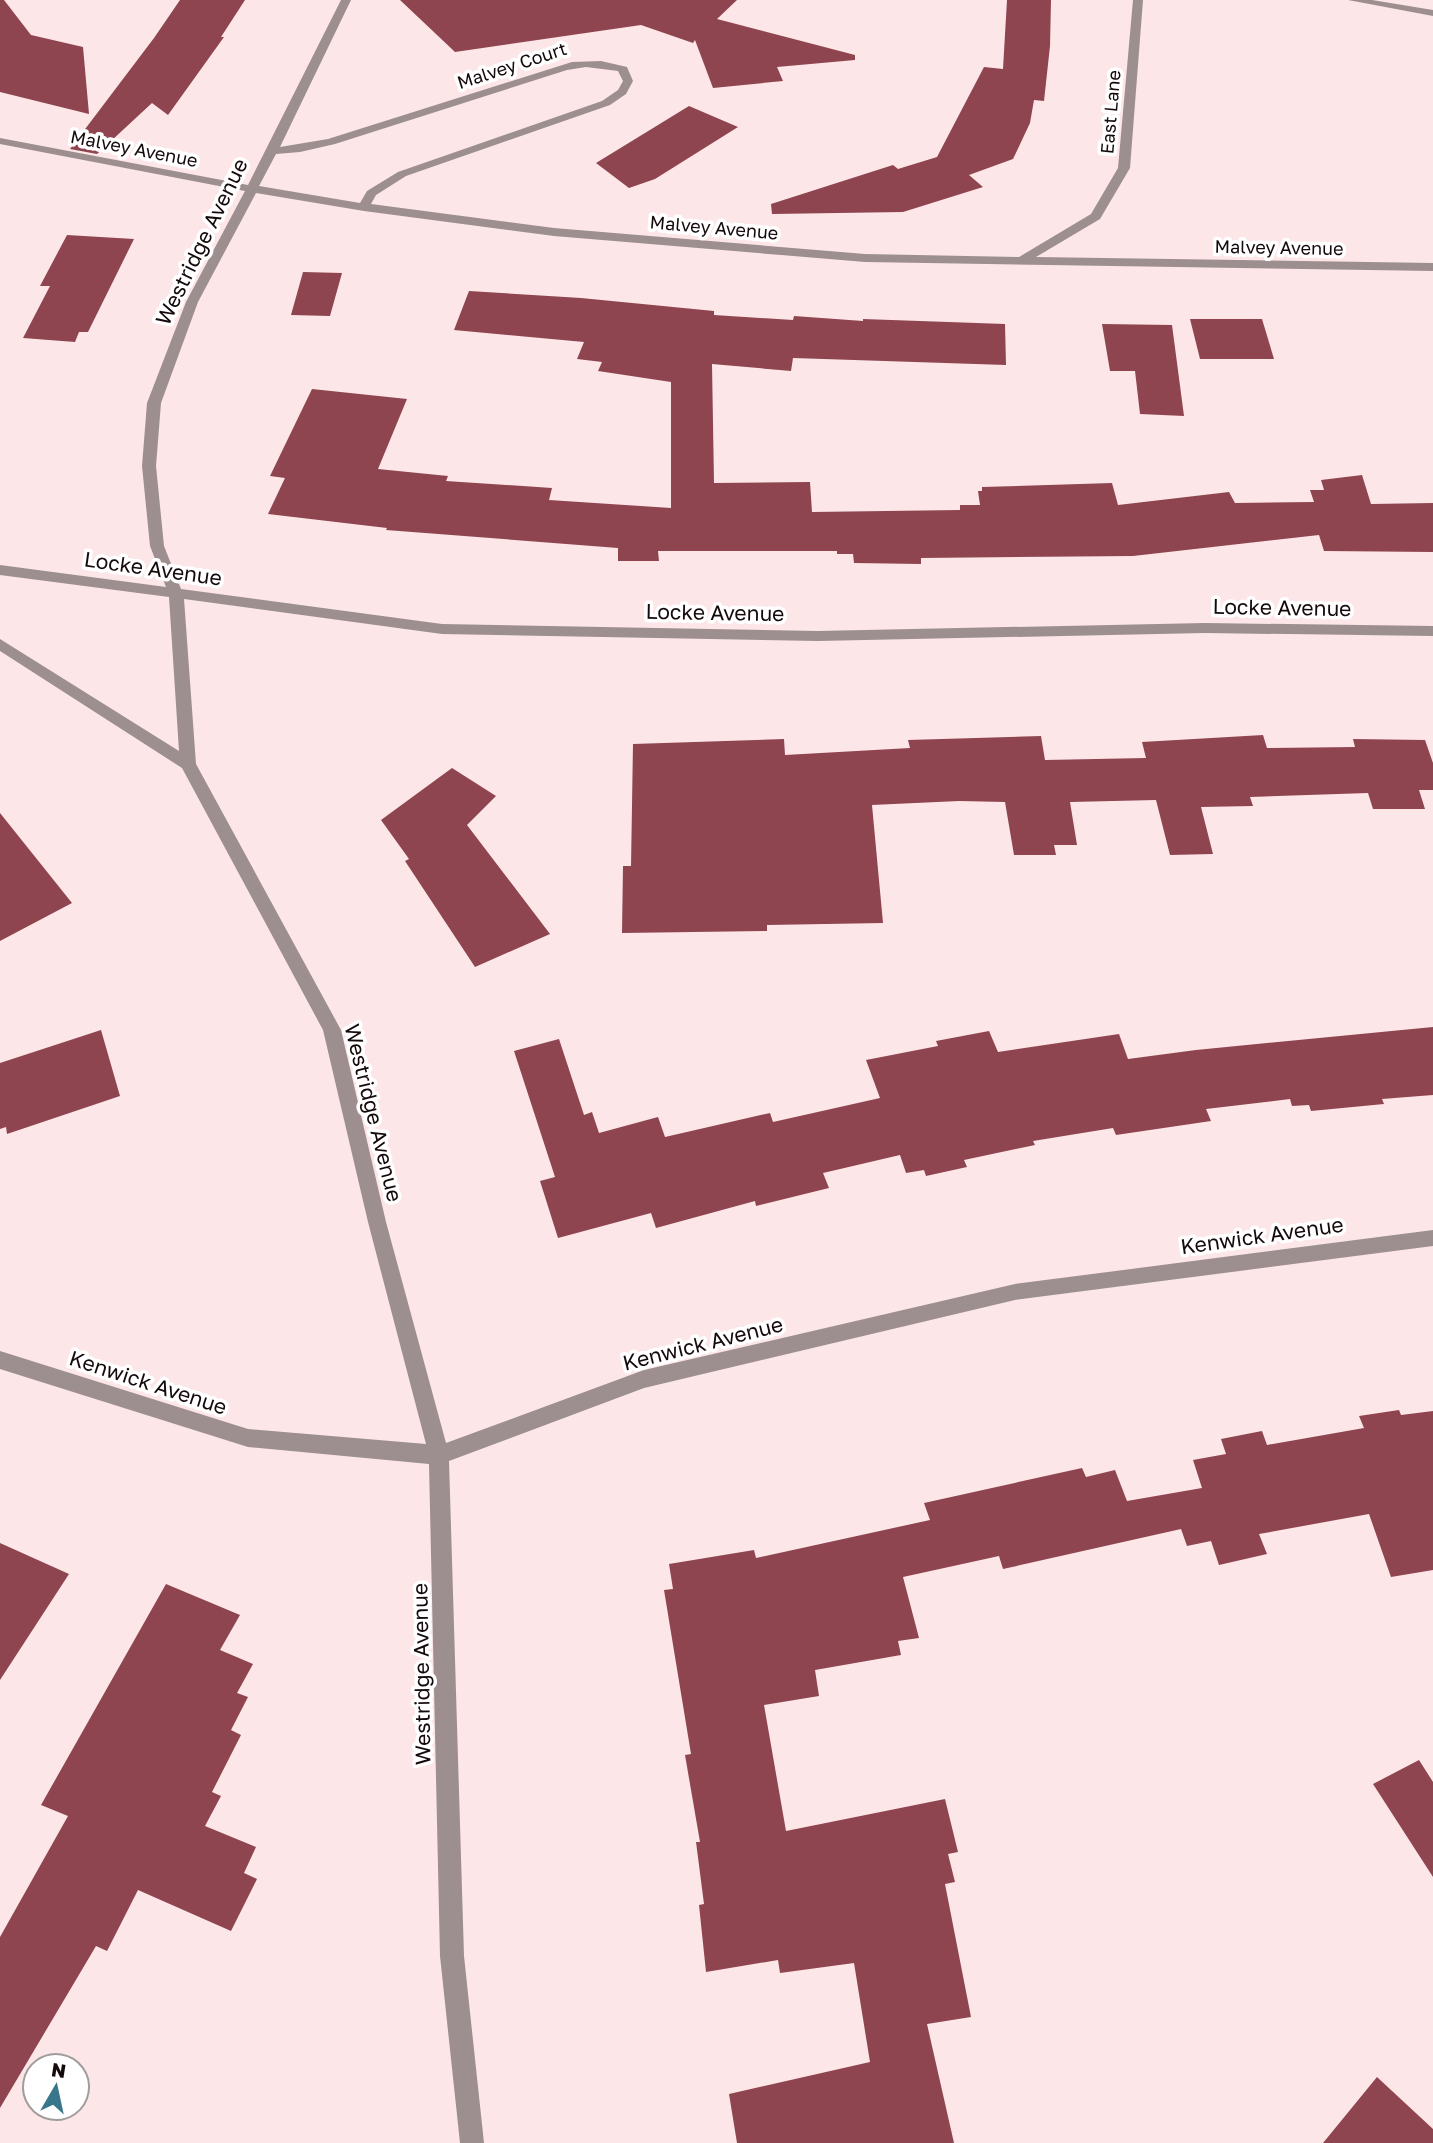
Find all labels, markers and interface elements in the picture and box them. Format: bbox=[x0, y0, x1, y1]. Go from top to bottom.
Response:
street label: Malvey Court bbox=[454, 37, 569, 93]
street label: East Lane bbox=[1095, 69, 1125, 155]
street label: Malvey Avenue bbox=[69, 125, 200, 171]
street label: Westridge Avenue bbox=[149, 154, 253, 329]
street label: Malvey Avenue bbox=[649, 210, 779, 244]
street label: Malvey Avenue bbox=[1214, 235, 1344, 259]
street label: Locke Avenue bbox=[83, 545, 224, 591]
street label: Locke Avenue bbox=[1212, 593, 1352, 621]
street label: Locke Avenue bbox=[645, 598, 785, 626]
street label: Westridge Avenue bbox=[339, 1021, 409, 1204]
street label: Kenwick Avenue bbox=[1179, 1211, 1345, 1259]
street label: Kenwick Avenue bbox=[620, 1311, 786, 1376]
street label: Kenwick Avenue bbox=[66, 1344, 230, 1420]
street label: Westridge Avenue bbox=[406, 1583, 436, 1765]
north arrow bbox=[21, 2052, 91, 2122]
text: N bbox=[50, 2057, 68, 2082]

